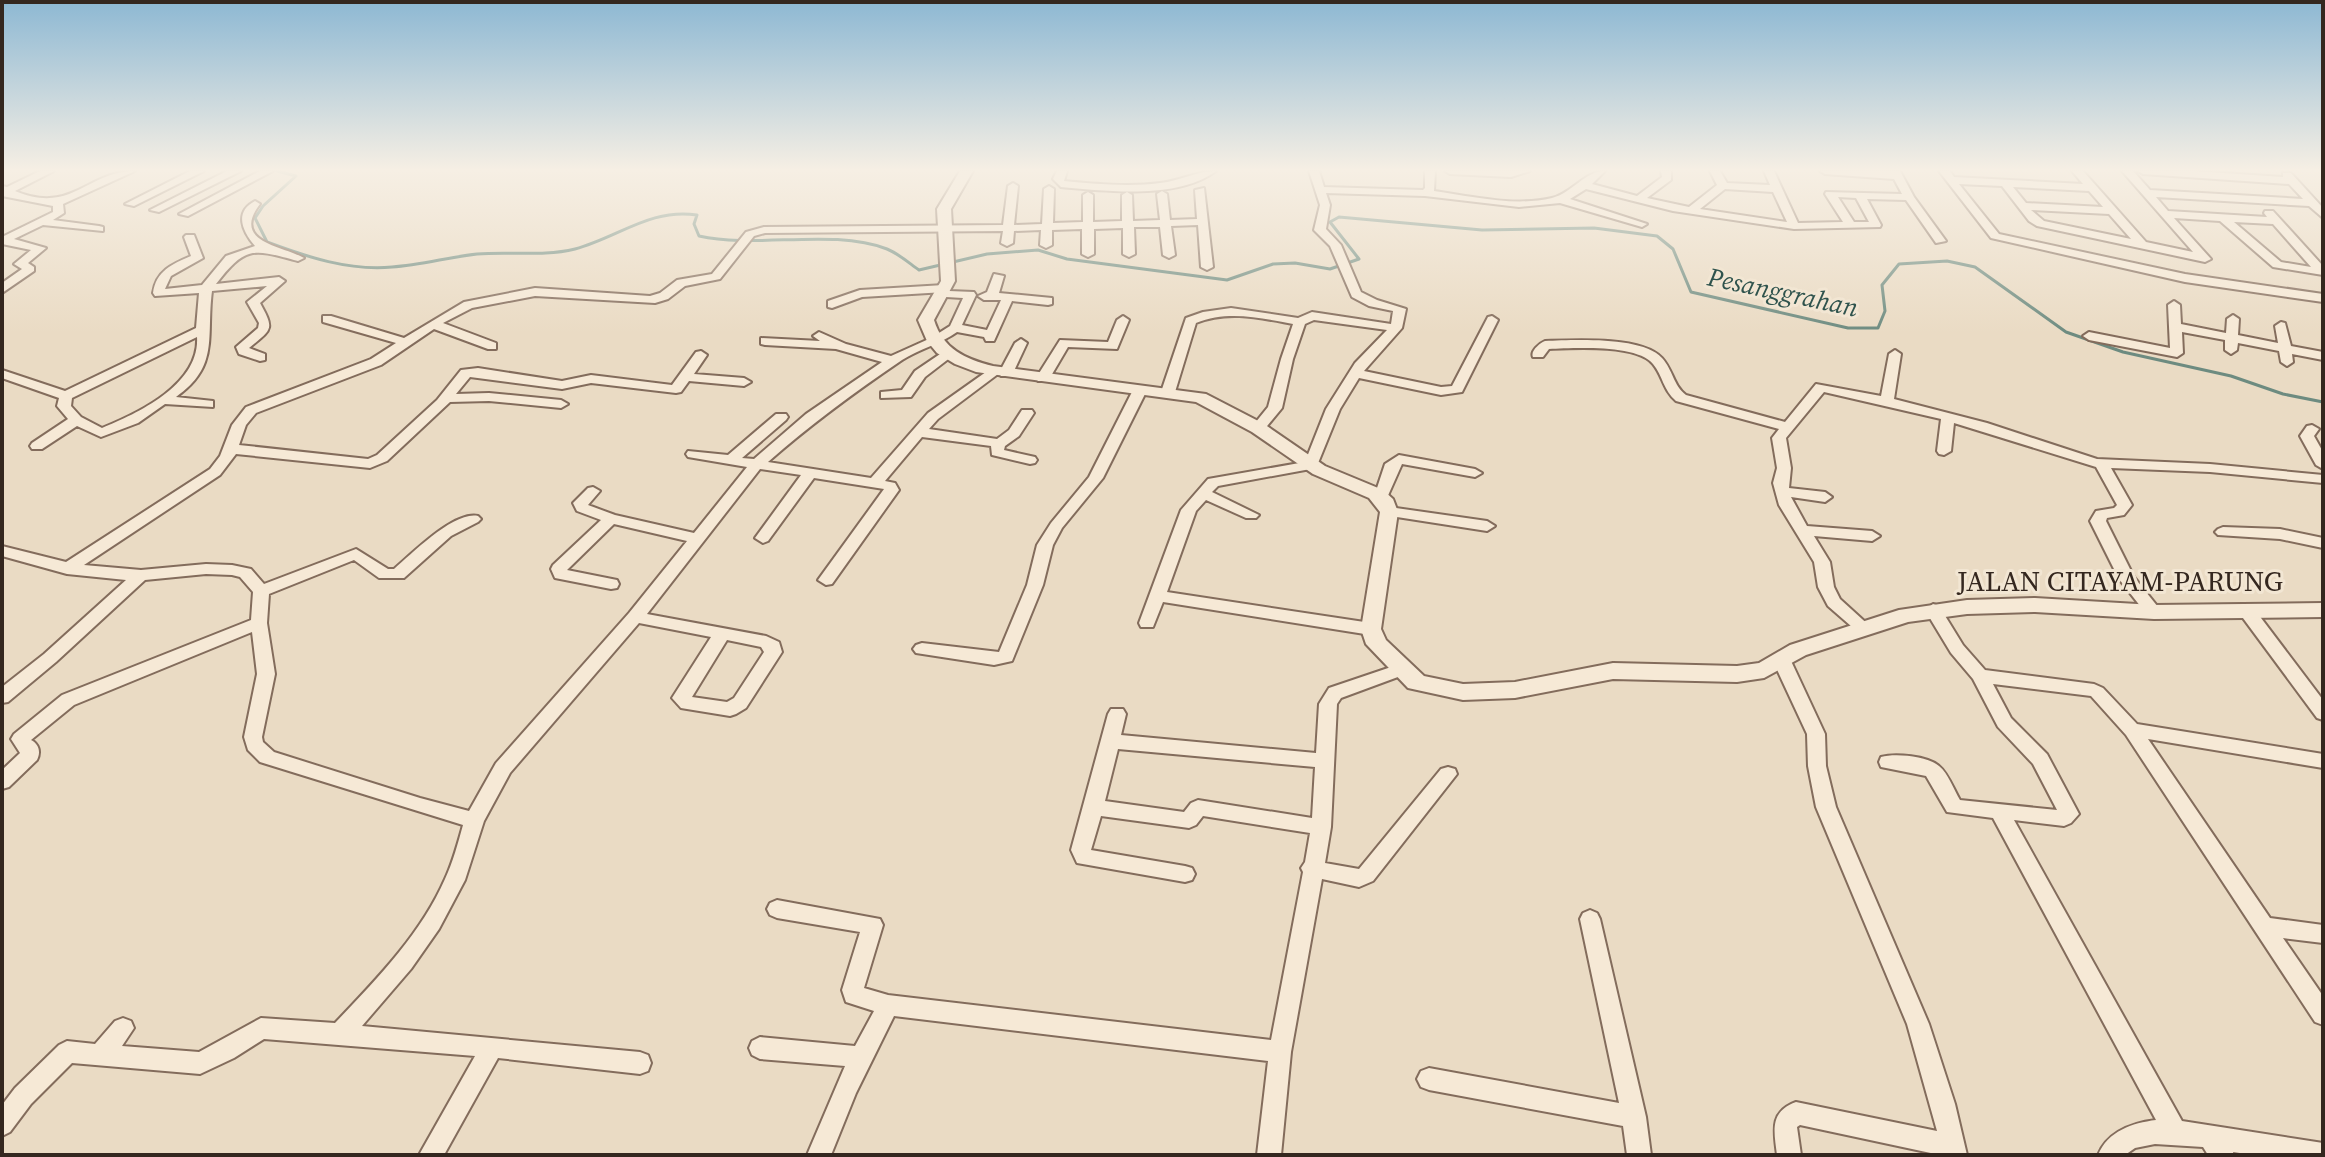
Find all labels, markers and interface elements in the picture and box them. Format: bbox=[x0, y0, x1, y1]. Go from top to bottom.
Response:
water label: Pesanggrahan bbox=[1703, 258, 1862, 326]
street label: JALAN CITAYAM-PARUNG bbox=[1956, 562, 2283, 600]

